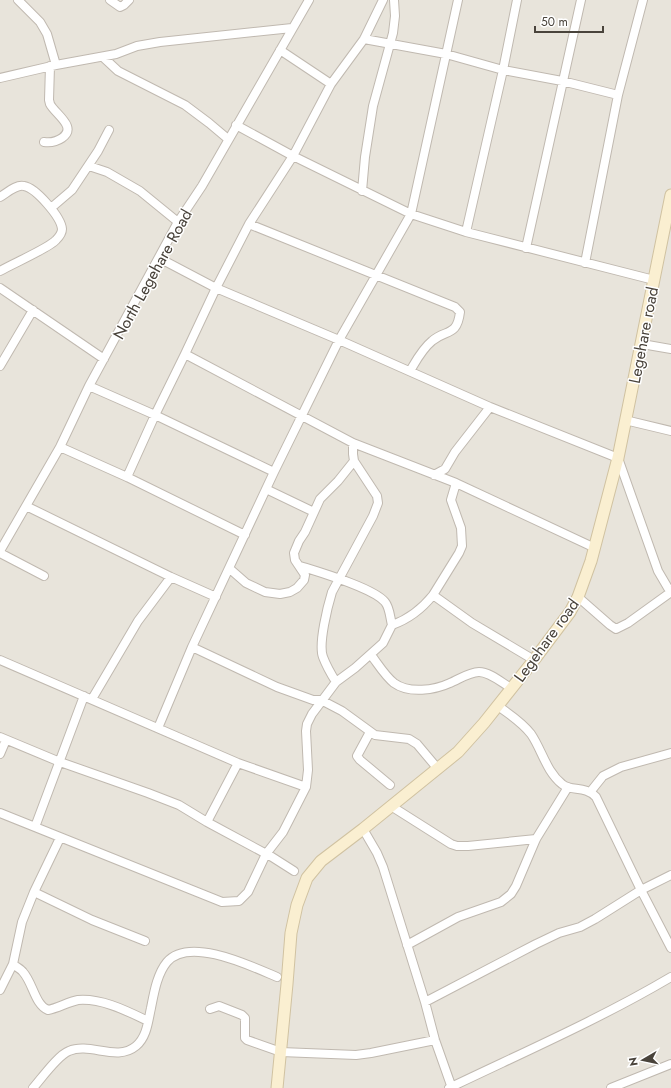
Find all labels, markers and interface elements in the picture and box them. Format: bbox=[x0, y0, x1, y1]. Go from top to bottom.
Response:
scale bar bbox=[535, 8, 603, 34]
text: 50 m bbox=[541, 13, 568, 31]
street label: North Legehare Road bbox=[107, 205, 198, 343]
street label: Legehare road bbox=[623, 285, 664, 385]
street label: Legehare road bbox=[508, 594, 585, 687]
north arrow bbox=[623, 1040, 663, 1080]
text: N bbox=[625, 1056, 642, 1067]

